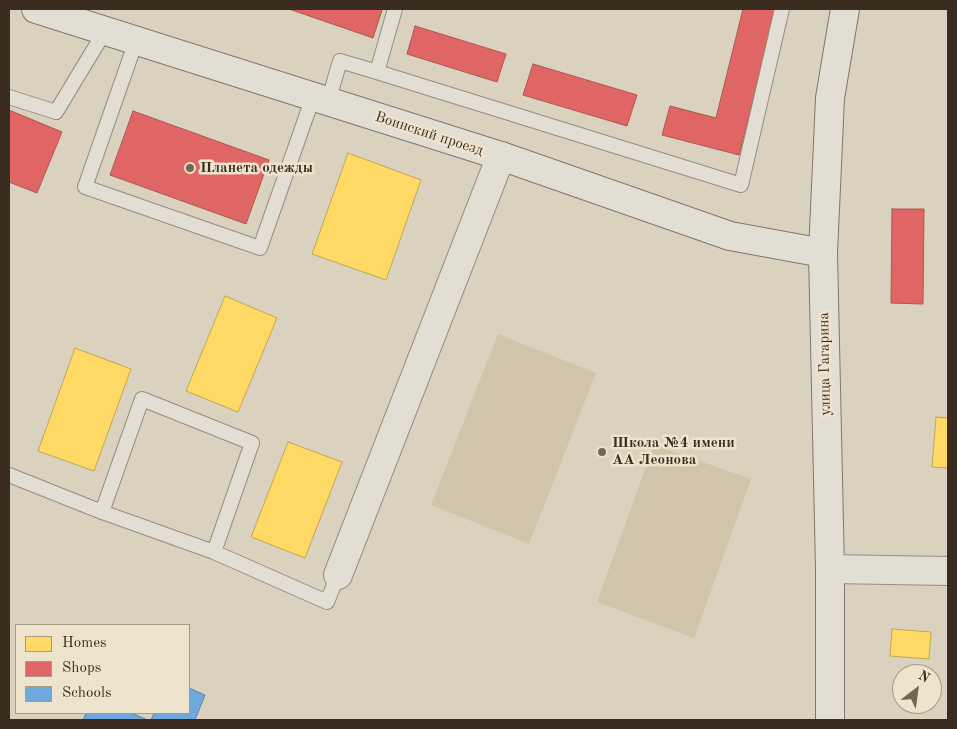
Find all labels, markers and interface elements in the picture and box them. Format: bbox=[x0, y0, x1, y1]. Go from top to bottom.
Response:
street label: Воинский проезд bbox=[373, 108, 485, 160]
place label: Планета одежды bbox=[200, 159, 313, 177]
marker: Планета одежды bbox=[184, 162, 196, 174]
street label: улица Гагарина bbox=[815, 312, 835, 416]
place label: Школа №4 имени АА Леонова bbox=[612, 434, 735, 469]
marker: Школа №4 имени АА Леонова bbox=[596, 446, 608, 458]
legend bbox=[15, 624, 190, 714]
text: Homes bbox=[62, 636, 107, 651]
text: Shops bbox=[62, 661, 101, 676]
north arrow bbox=[892, 664, 942, 714]
text: N bbox=[916, 668, 932, 686]
text: Schools bbox=[62, 686, 111, 701]

